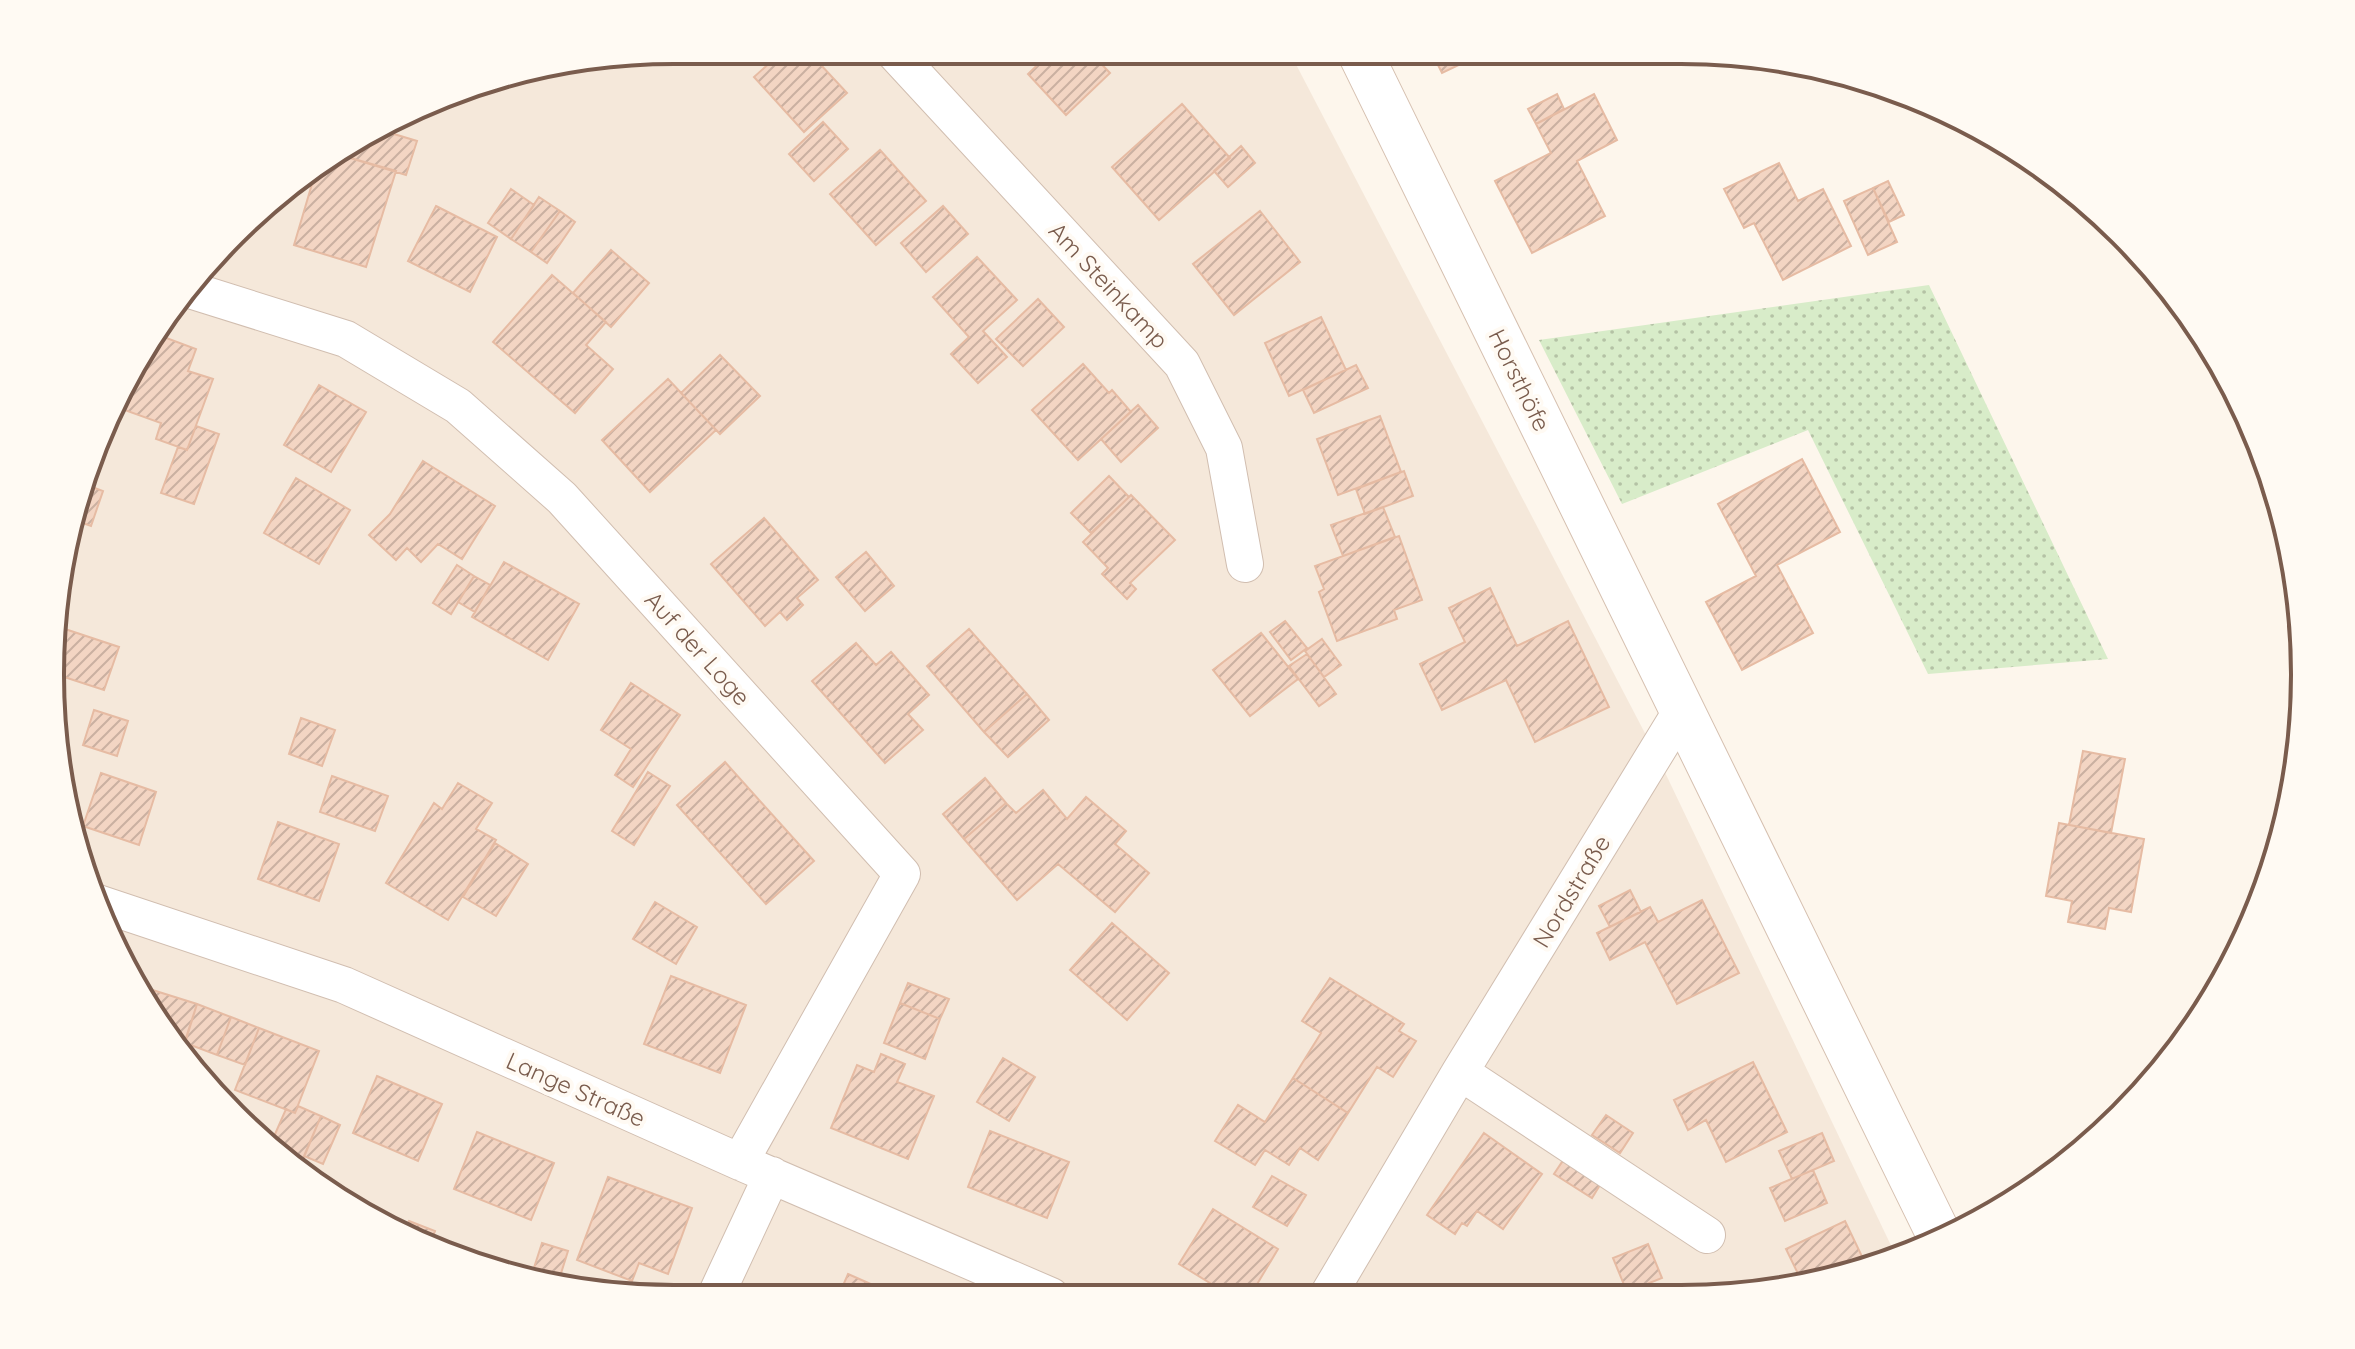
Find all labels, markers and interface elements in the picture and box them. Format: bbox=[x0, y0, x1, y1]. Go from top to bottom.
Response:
street label: Am Steinkamp bbox=[1043, 216, 1175, 354]
street label: Horsthöfe bbox=[1482, 324, 1558, 436]
street label: Auf der Loge bbox=[639, 585, 757, 711]
street label: Nordstraße bbox=[1526, 829, 1616, 953]
street label: Lange Straße bbox=[502, 1045, 650, 1133]

